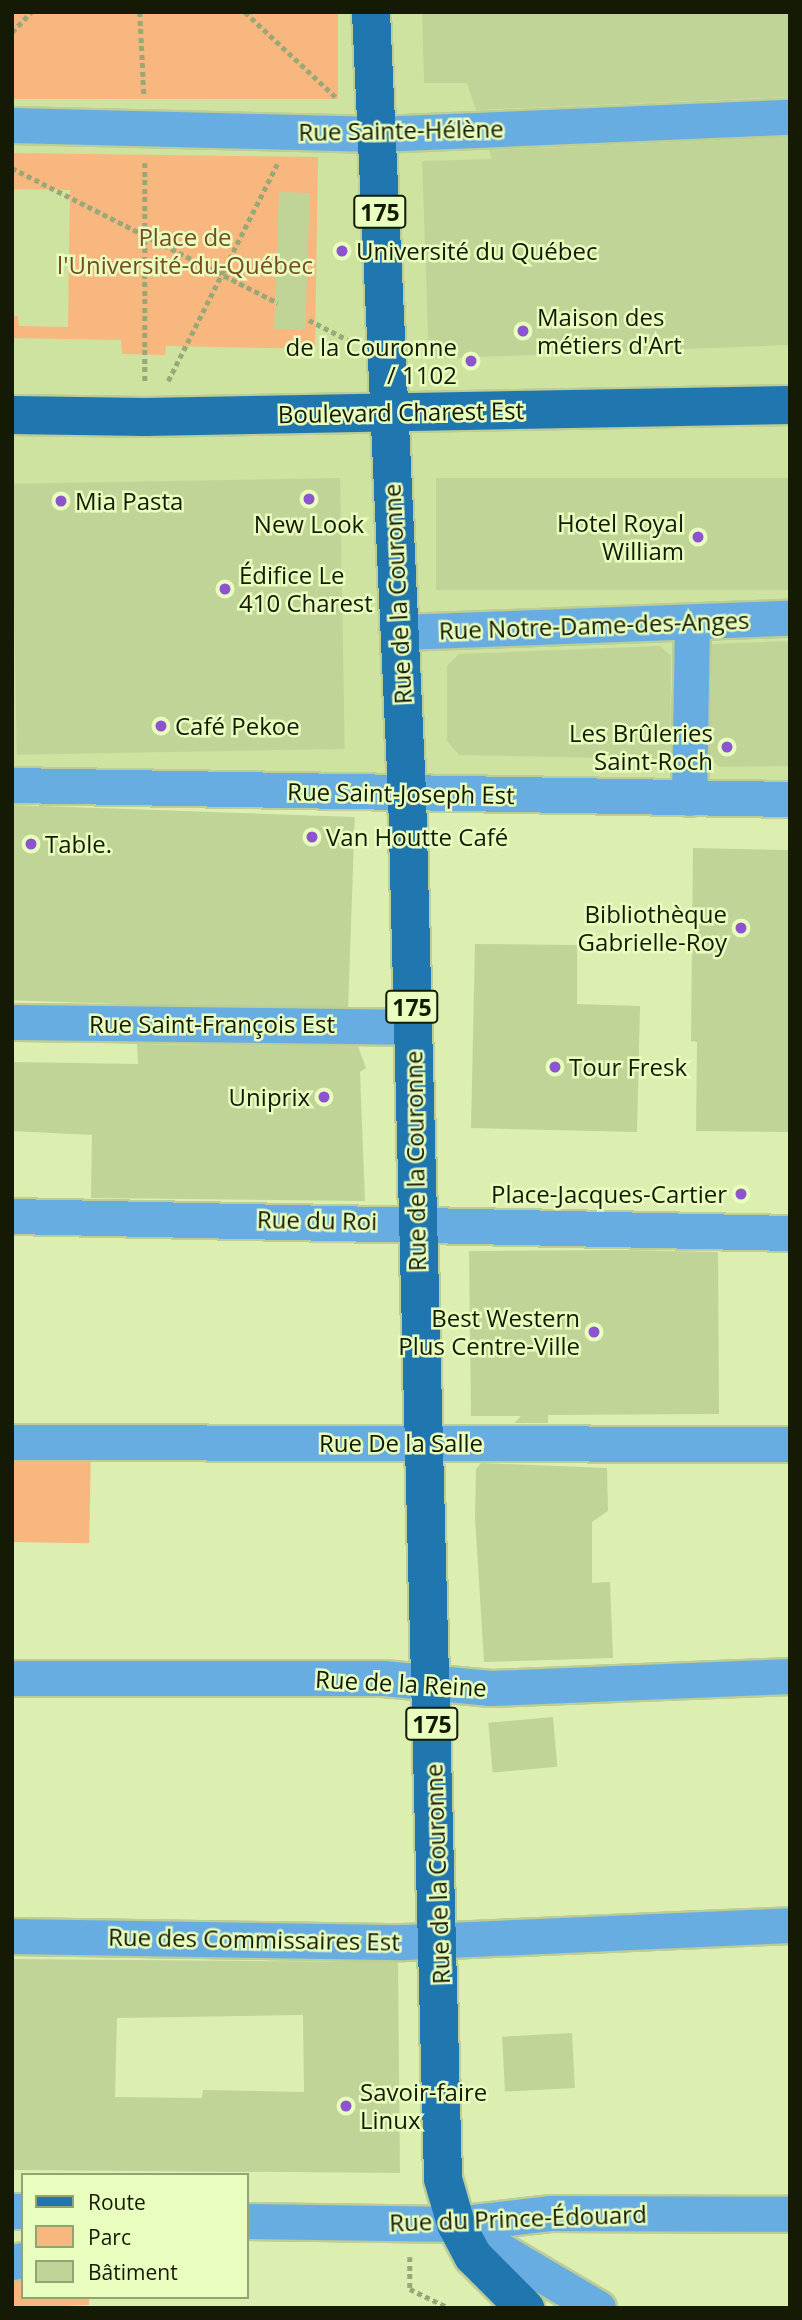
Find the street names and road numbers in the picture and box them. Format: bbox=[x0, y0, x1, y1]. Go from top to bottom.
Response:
street label: Rue Sainte-Hélène bbox=[298, 114, 504, 146]
road number: 175 bbox=[352, 192, 408, 232]
street label: Boulevard Charest Est bbox=[278, 395, 524, 429]
street label: Rue de la Couronne bbox=[377, 483, 417, 705]
street label: Rue Notre-Dame-des-Anges bbox=[438, 605, 750, 645]
street label: Rue Saint-Joseph Est bbox=[287, 777, 515, 809]
road number: 175 bbox=[384, 988, 440, 1026]
street label: Rue Saint-François Est bbox=[89, 1010, 335, 1038]
street label: Rue de la Couronne bbox=[399, 1050, 431, 1272]
street label: Rue du Roi bbox=[257, 1205, 377, 1235]
street label: Rue De la Salle bbox=[319, 1429, 483, 1457]
street label: Rue de la Reine bbox=[314, 1664, 488, 1702]
road number: 175 bbox=[404, 1704, 460, 1744]
street label: Rue de la Couronne bbox=[419, 1763, 455, 1985]
street label: Rue des Commissaires Est bbox=[108, 1922, 400, 1956]
street label: Rue du Prince-Édouard bbox=[389, 2199, 647, 2237]

